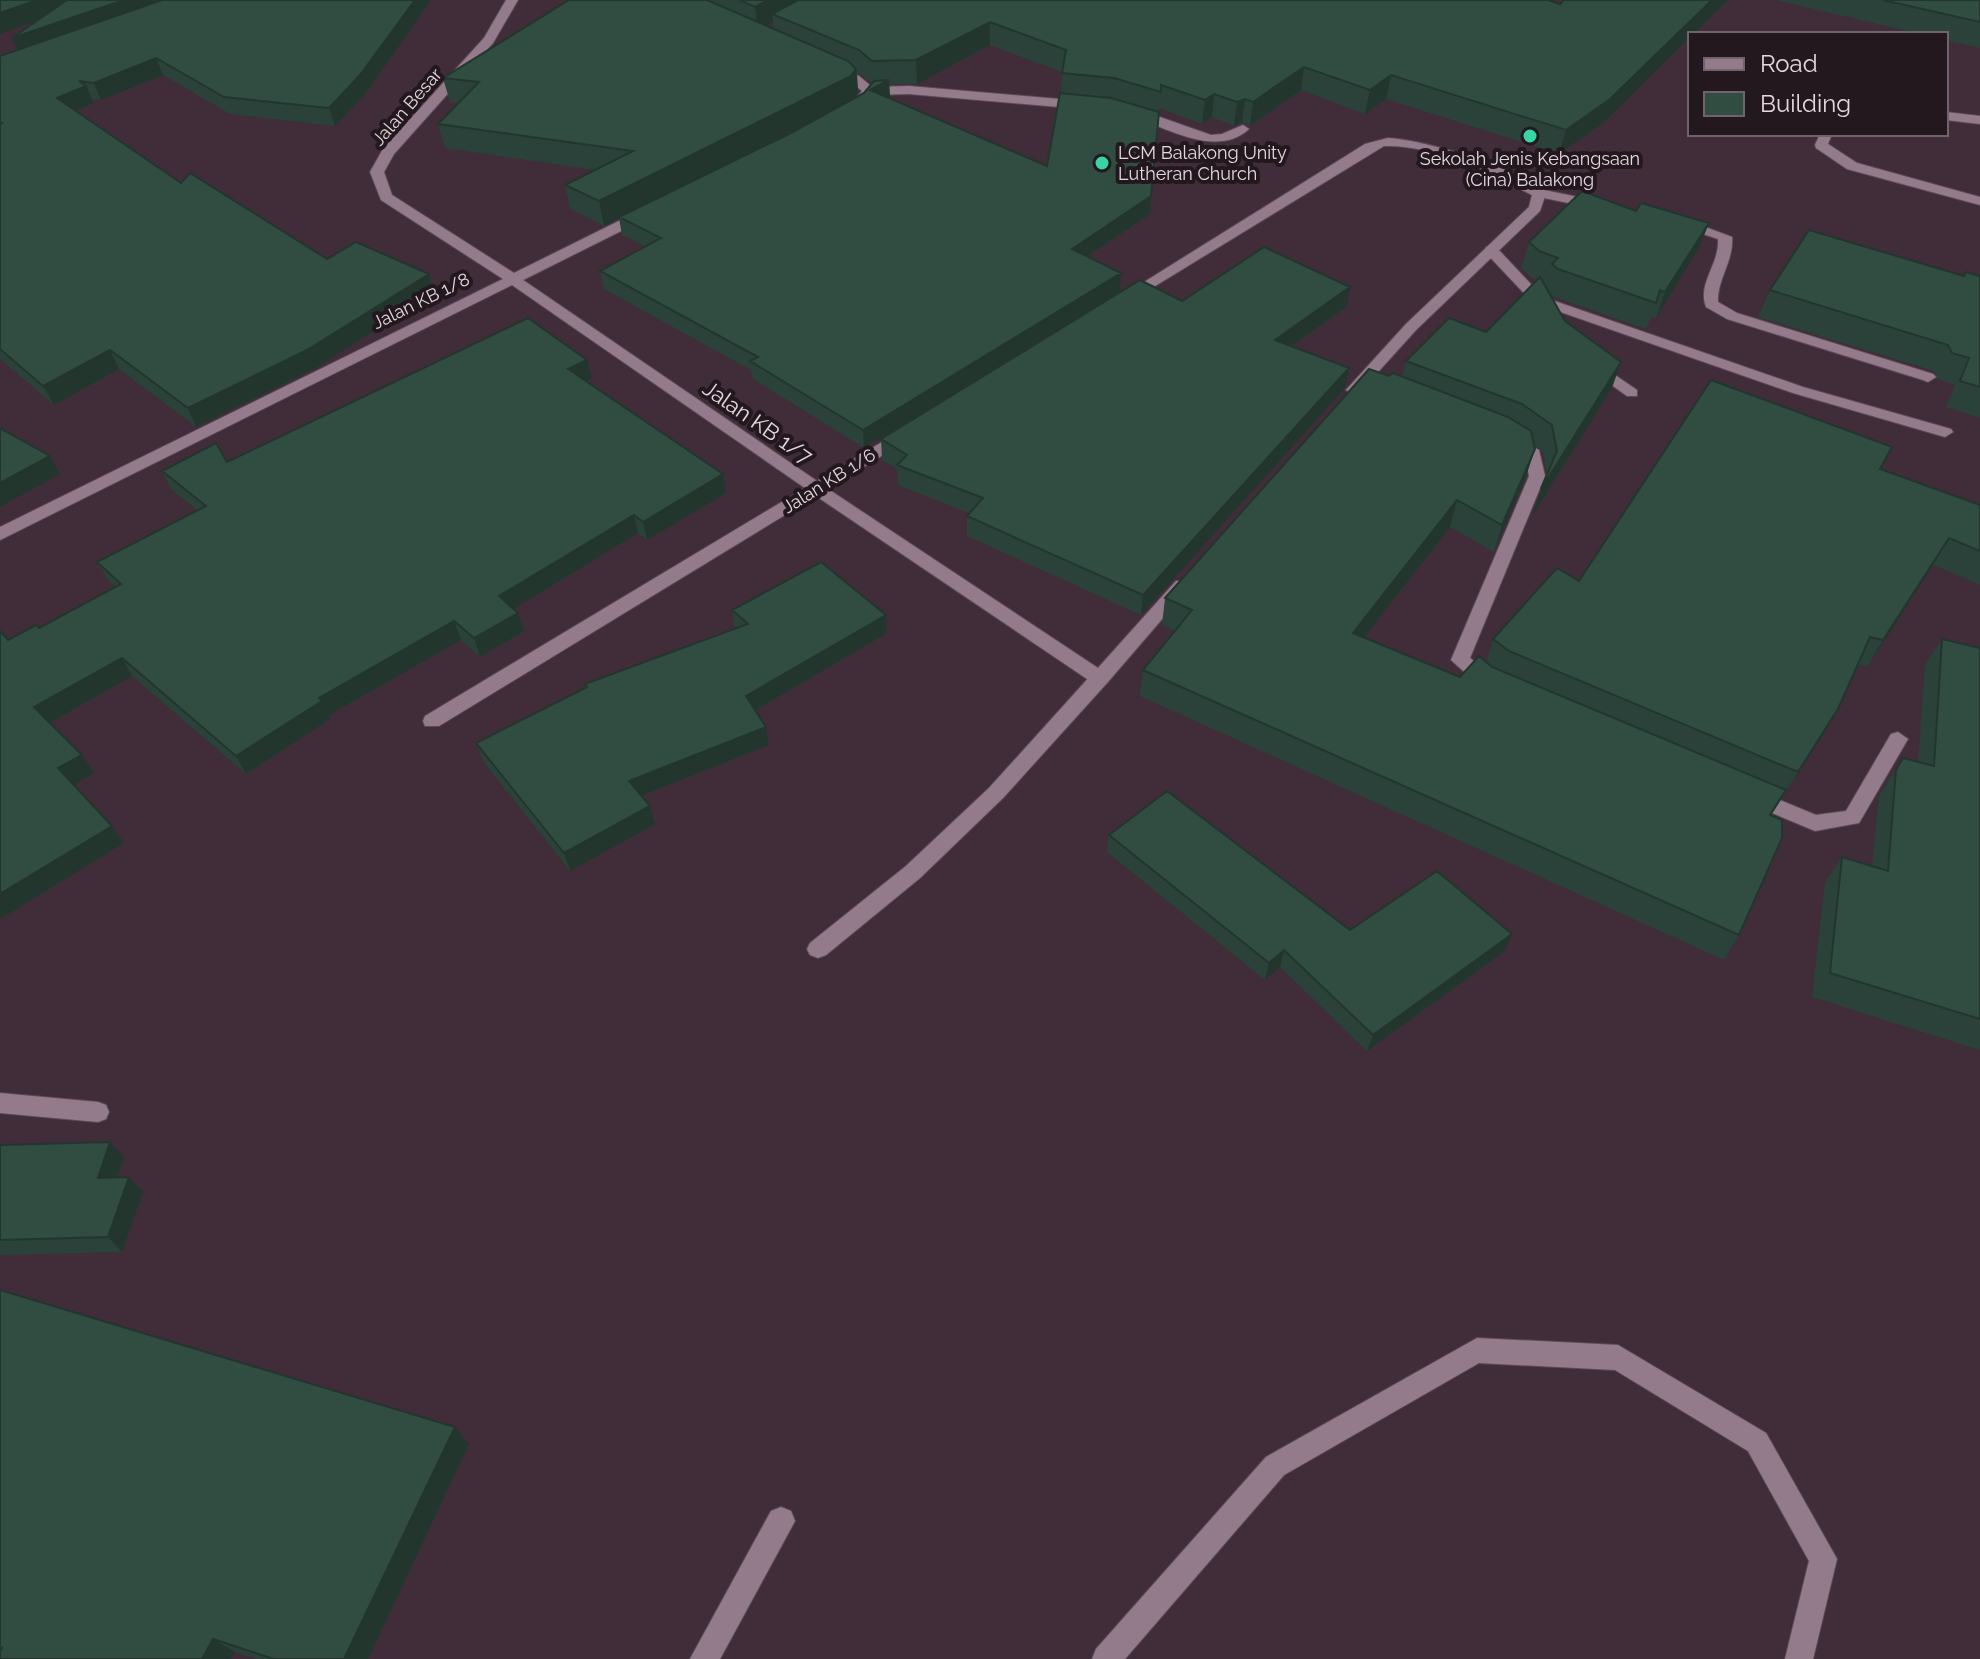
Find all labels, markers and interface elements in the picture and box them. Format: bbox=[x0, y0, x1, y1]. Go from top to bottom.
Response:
legend bbox=[1688, 32, 1948, 136]
text: Road bbox=[1760, 49, 1818, 78]
street label: Jalan Besar bbox=[367, 63, 446, 150]
text: Building bbox=[1760, 89, 1851, 118]
marker: Sekolah Jenis Kebangsaan (Cina) Balakong bbox=[1521, 127, 1539, 145]
place label: LCM Balakong Unity Lutheran Church bbox=[1118, 142, 1287, 184]
place label: Sekolah Jenis Kebangsaan (Cina) Balakong bbox=[1420, 148, 1640, 190]
marker: LCM Balakong Unity Lutheran Church bbox=[1093, 154, 1111, 172]
street label: Jalan KB 1/8 bbox=[369, 268, 473, 333]
street label: Jalan KB 1/7 bbox=[698, 375, 818, 469]
street label: Jalan KB 1/6 bbox=[778, 444, 879, 517]

